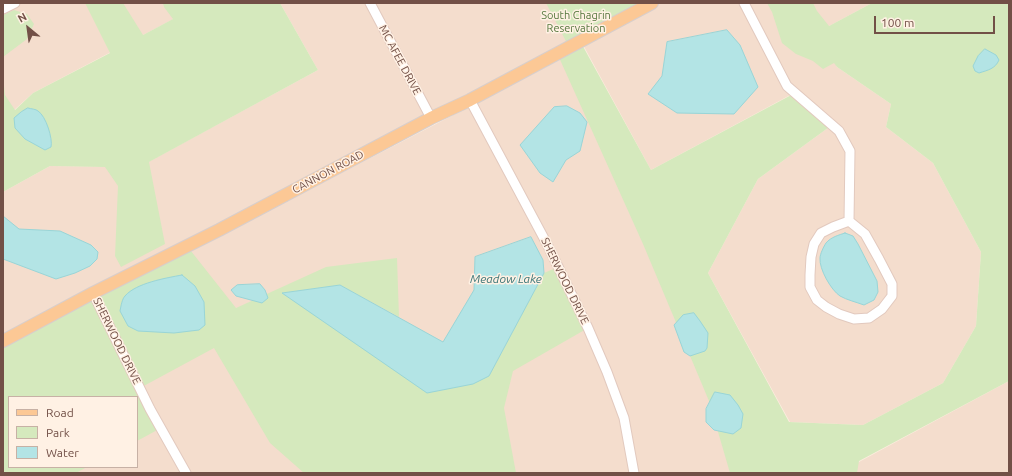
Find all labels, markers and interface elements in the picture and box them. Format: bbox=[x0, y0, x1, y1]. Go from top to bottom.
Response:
north arrow bbox=[8, 8, 48, 48]
park label: South Chagrin Reservation bbox=[541, 8, 611, 34]
scale bar bbox=[876, 8, 997, 34]
text: N bbox=[16, 10, 29, 25]
text: 100 m bbox=[881, 16, 914, 29]
street label: MC AFEE DRIVE bbox=[376, 23, 424, 97]
street label: CANNON ROAD bbox=[290, 148, 366, 196]
street label: SHERWOOD DRIVE bbox=[538, 236, 592, 326]
water label: Meadow Lake bbox=[470, 272, 542, 286]
street label: SHERWOOD DRIVE bbox=[90, 296, 144, 386]
legend bbox=[8, 396, 138, 468]
text: Road bbox=[46, 406, 74, 419]
text: Park bbox=[46, 426, 70, 439]
text: Water bbox=[46, 446, 79, 459]

